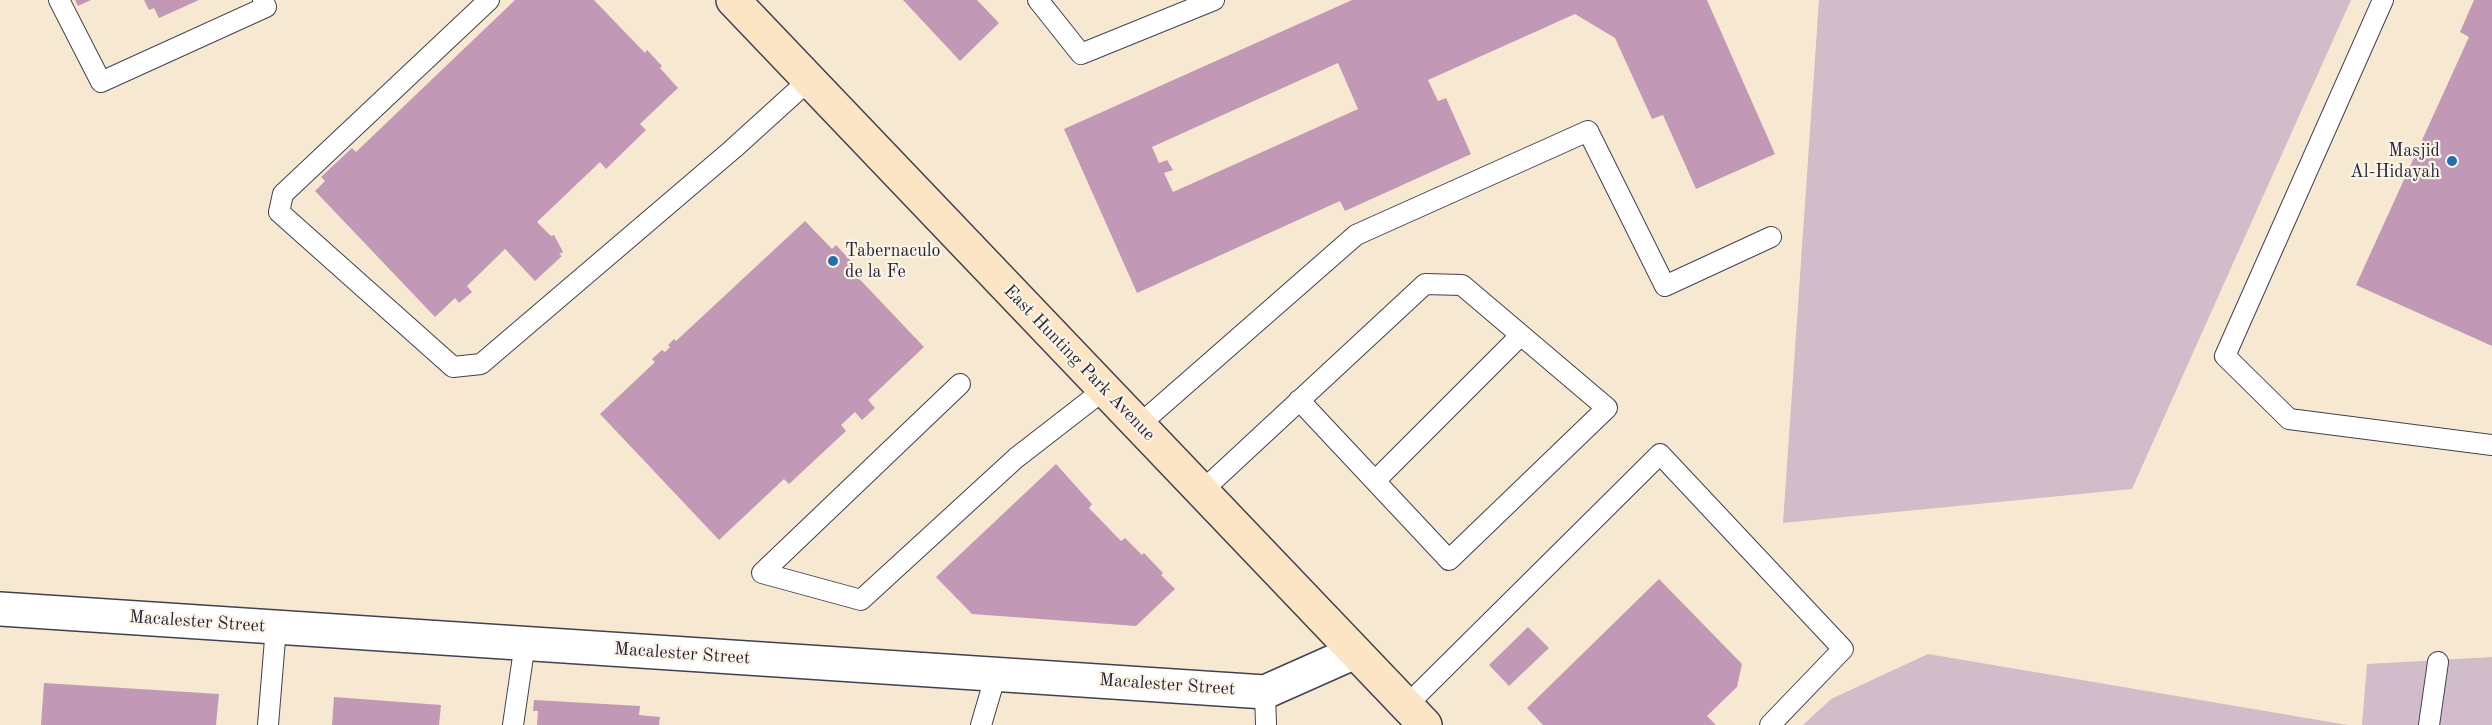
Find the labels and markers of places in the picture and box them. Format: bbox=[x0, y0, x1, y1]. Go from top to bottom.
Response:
place label: Masjid Al-Hidayah bbox=[2350, 140, 2440, 182]
marker: Masjid Al-Hidayah bbox=[2445, 154, 2459, 168]
place label: Tabernaculo de la Fe bbox=[845, 240, 941, 282]
marker: Tabernaculo de la Fe bbox=[826, 254, 840, 268]

